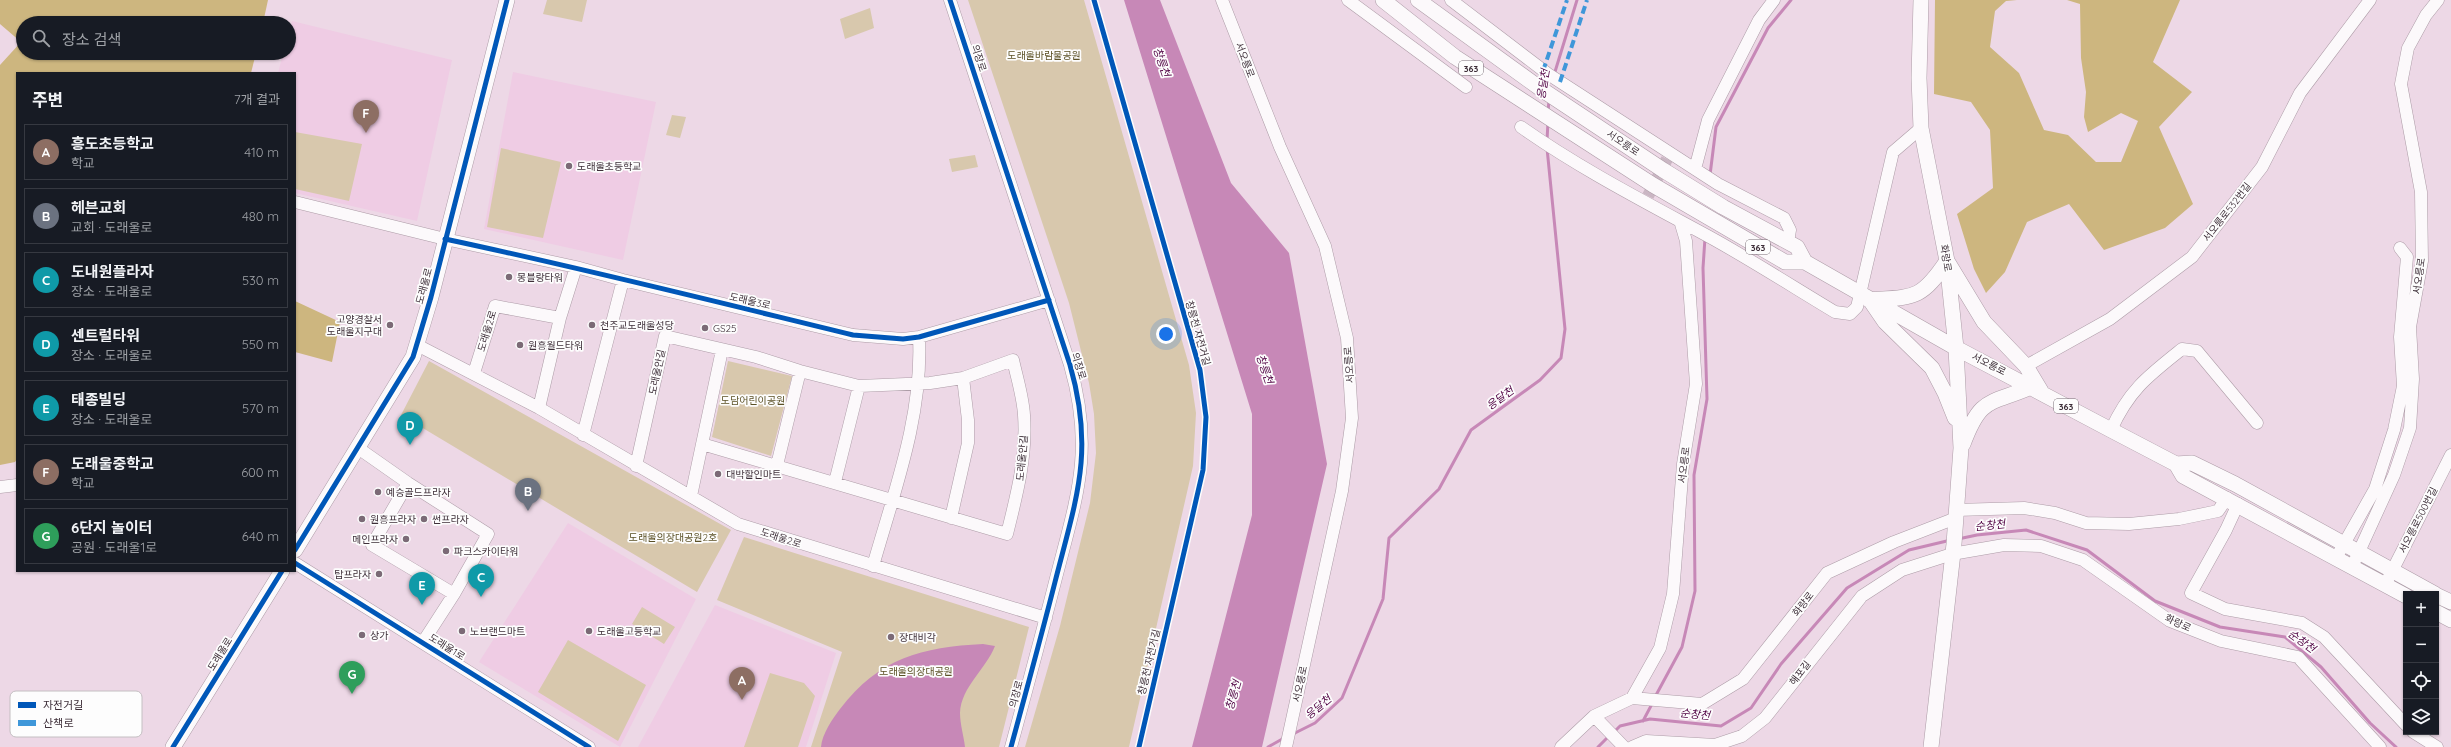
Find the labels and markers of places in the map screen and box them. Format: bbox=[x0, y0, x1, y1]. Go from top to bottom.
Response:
pin: F bbox=[353, 100, 379, 133]
place label: 도래울초등학교 bbox=[577, 160, 641, 173]
marker: 도래울초등학교 bbox=[564, 161, 574, 171]
place label: 몽블랑타워 bbox=[517, 271, 563, 284]
marker: 몽블랑타워 bbox=[504, 272, 514, 282]
place label: 고양경찰서 도래울지구대 bbox=[327, 313, 382, 338]
place label: 천주교도래울성당 bbox=[600, 319, 674, 332]
marker: 고양경찰서 도래울지구대 bbox=[385, 320, 395, 330]
marker: 천주교도래울성당 bbox=[587, 320, 597, 330]
place label: GS25 bbox=[713, 322, 737, 335]
marker: GS25 bbox=[700, 323, 710, 333]
place label: 원흥월드타워 bbox=[528, 339, 583, 352]
marker: 원흥월드타워 bbox=[515, 340, 525, 350]
pin: D bbox=[397, 412, 423, 445]
place label: 대박할인마트 bbox=[726, 468, 781, 481]
marker: 대박할인마트 bbox=[713, 469, 723, 479]
pin: B bbox=[515, 478, 541, 511]
place label: 예승골드프라자 bbox=[386, 486, 451, 499]
marker: 예승골드프라자 bbox=[373, 487, 383, 497]
place label: 원흥프라자 bbox=[370, 513, 417, 526]
place label: 썬프라자 bbox=[432, 513, 470, 526]
marker: 원흥프라자 bbox=[357, 514, 367, 524]
marker: 썬프라자 bbox=[419, 514, 429, 524]
place label: 메인프라자 bbox=[352, 533, 399, 546]
marker: 메인프라자 bbox=[401, 534, 411, 544]
place label: 파크스카이타워 bbox=[454, 545, 518, 558]
marker: 파크스카이타워 bbox=[441, 546, 451, 556]
pin: C bbox=[468, 564, 494, 597]
place label: 탑프라자 bbox=[334, 568, 372, 581]
marker: 탑프라자 bbox=[374, 569, 384, 579]
pin: E bbox=[409, 572, 435, 605]
place label: 노브랜드마트 bbox=[470, 625, 525, 638]
place label: 도래울고등학교 bbox=[597, 625, 661, 638]
marker: 노브랜드마트 bbox=[457, 626, 467, 636]
marker: 도래울고등학교 bbox=[584, 626, 594, 636]
place label: 상가 bbox=[370, 629, 388, 642]
marker: 상가 bbox=[357, 630, 367, 640]
place label: 장대비각 bbox=[899, 631, 937, 644]
marker: 장대비각 bbox=[886, 632, 896, 642]
pin: G bbox=[339, 661, 365, 694]
pin: A bbox=[729, 667, 755, 700]

